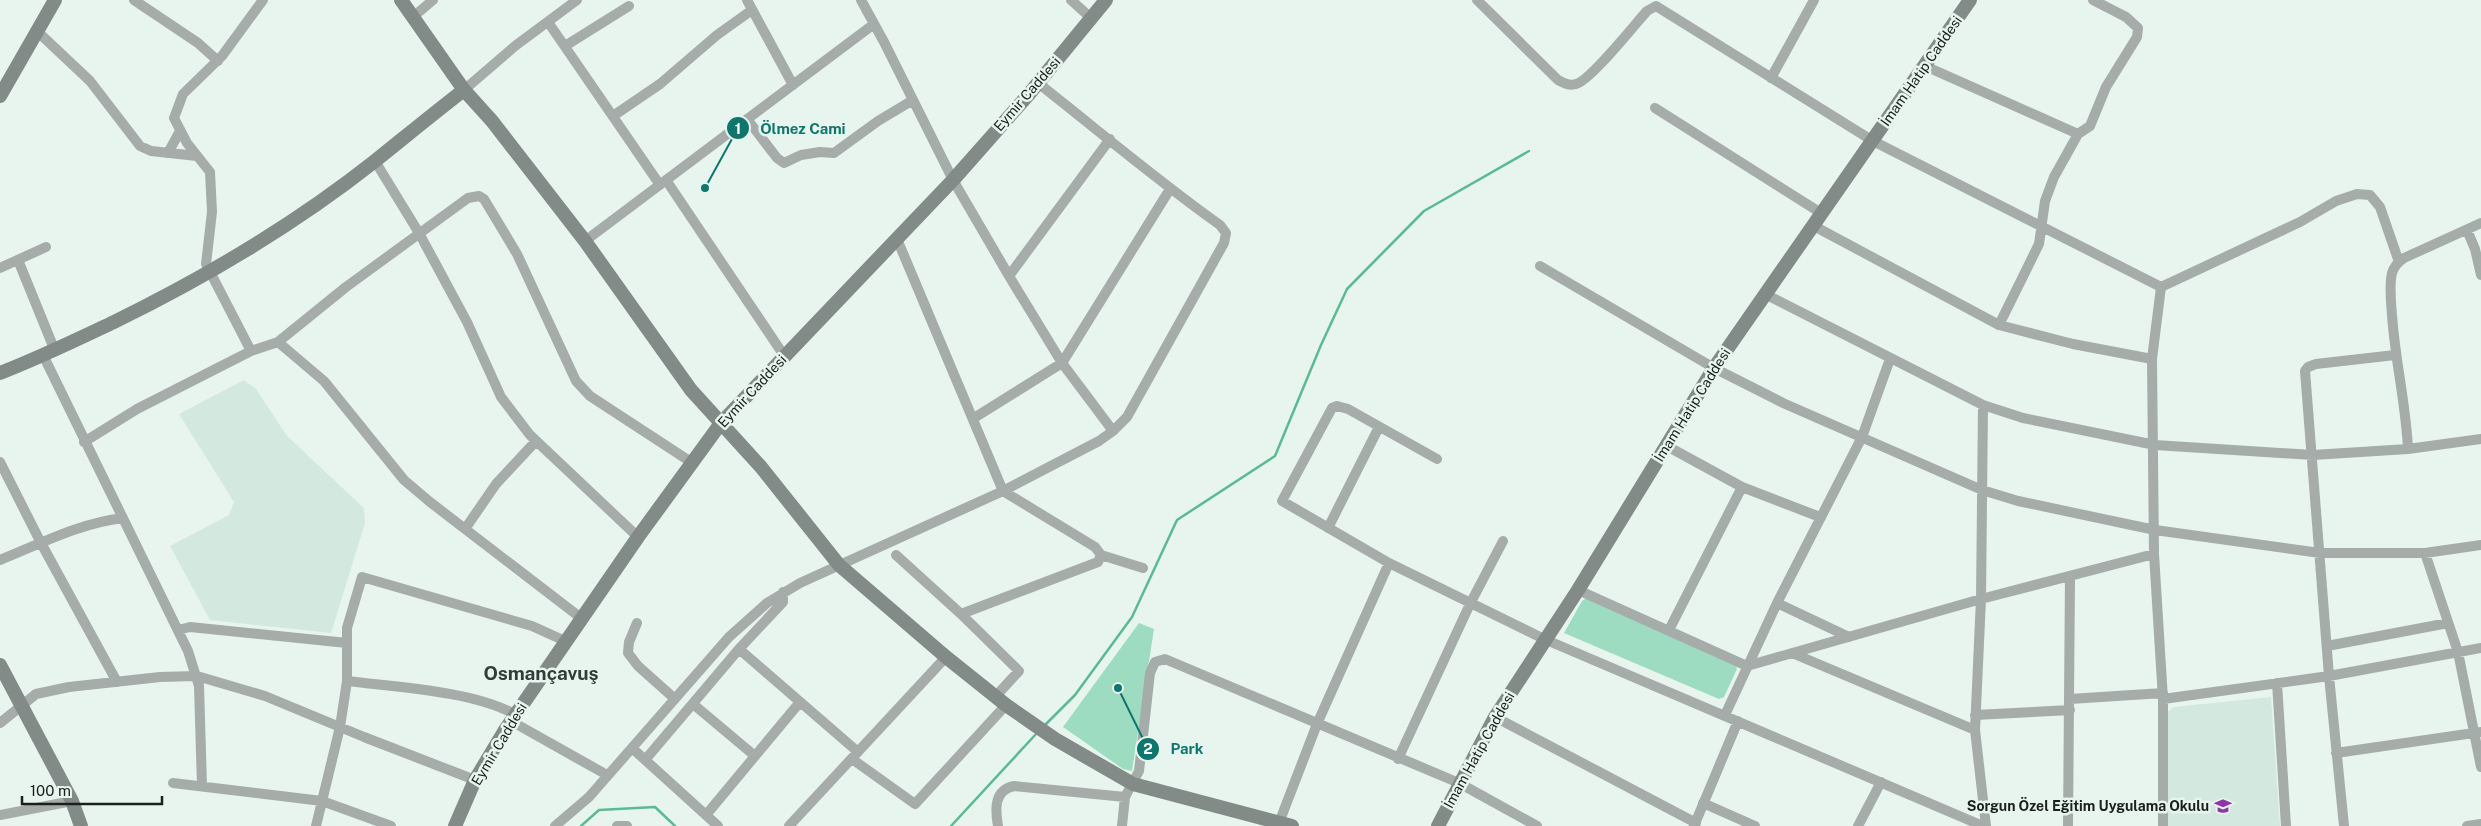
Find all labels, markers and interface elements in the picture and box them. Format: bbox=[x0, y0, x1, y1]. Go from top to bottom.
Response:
street label: İmam Hatip Caddesi bbox=[1875, 12, 1965, 129]
street label: Eymir Caddesi bbox=[990, 54, 1064, 134]
callout: Ölmez Cami bbox=[725, 113, 855, 143]
text: 1 bbox=[735, 120, 741, 137]
text: Ölmez Cami bbox=[760, 120, 846, 137]
street label: İmam Hatip Caddesi bbox=[1649, 344, 1733, 465]
street label: Eymir Caddesi bbox=[714, 352, 790, 430]
district label: Osmançavuş bbox=[483, 662, 599, 684]
street label: İmam Hatip Caddesi bbox=[1439, 688, 1518, 811]
street label: Eymir Caddesi bbox=[468, 700, 530, 788]
callout: Park bbox=[1136, 734, 1214, 764]
text: 2 bbox=[1143, 740, 1153, 757]
text: Park bbox=[1171, 740, 1204, 757]
scale bar bbox=[22, 774, 162, 806]
text: 100 m bbox=[30, 782, 71, 799]
school or university icon: Sorgun Özel Eğitim Uygulama Okulu bbox=[2213, 796, 2233, 816]
place label: Sorgun Özel Eğitim Uygulama Okulu bbox=[1967, 797, 2209, 814]

